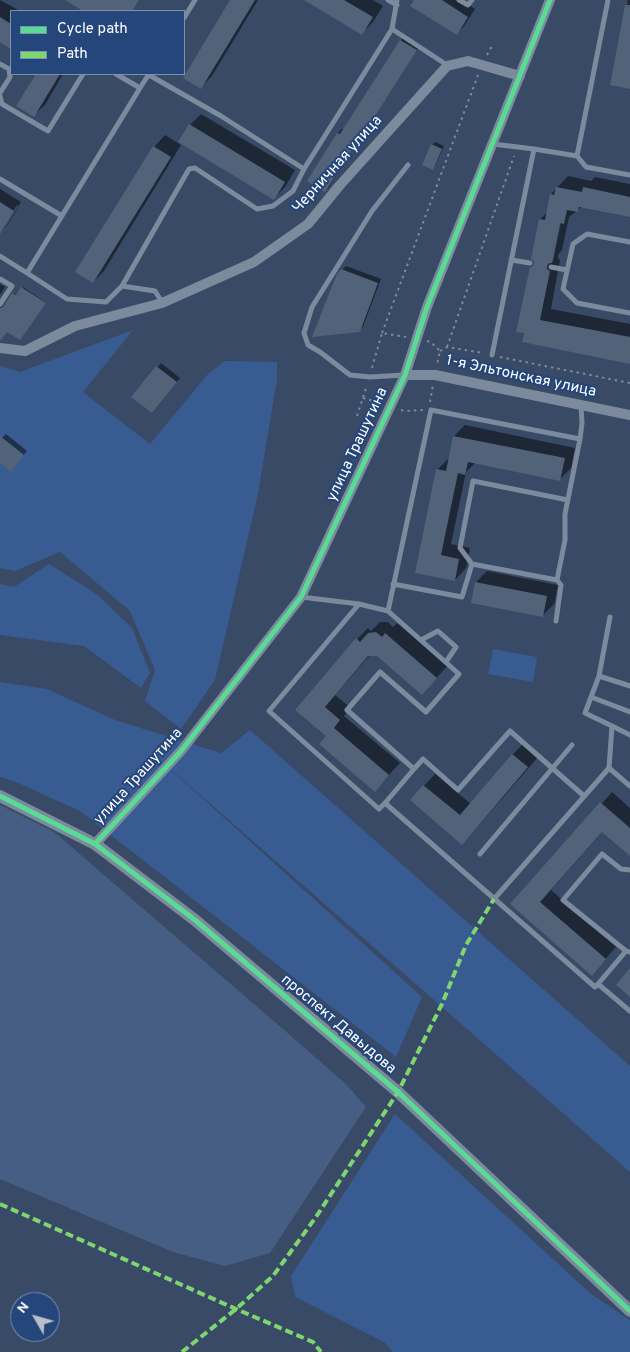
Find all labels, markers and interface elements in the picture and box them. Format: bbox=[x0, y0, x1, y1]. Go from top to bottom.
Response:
legend bbox=[10, 10, 185, 75]
text: Cycle path bbox=[57, 20, 128, 39]
text: Path bbox=[57, 45, 88, 64]
street label: Черничная улица bbox=[289, 112, 387, 218]
street label: 1-я Эльтонская улица bbox=[444, 352, 598, 402]
street label: улица Трашутина bbox=[324, 385, 392, 505]
street label: улица Трашутина bbox=[91, 725, 187, 829]
street label: проспект Давыдова bbox=[277, 972, 399, 1078]
north arrow bbox=[10, 1292, 60, 1342]
text: N bbox=[14, 1299, 33, 1317]

